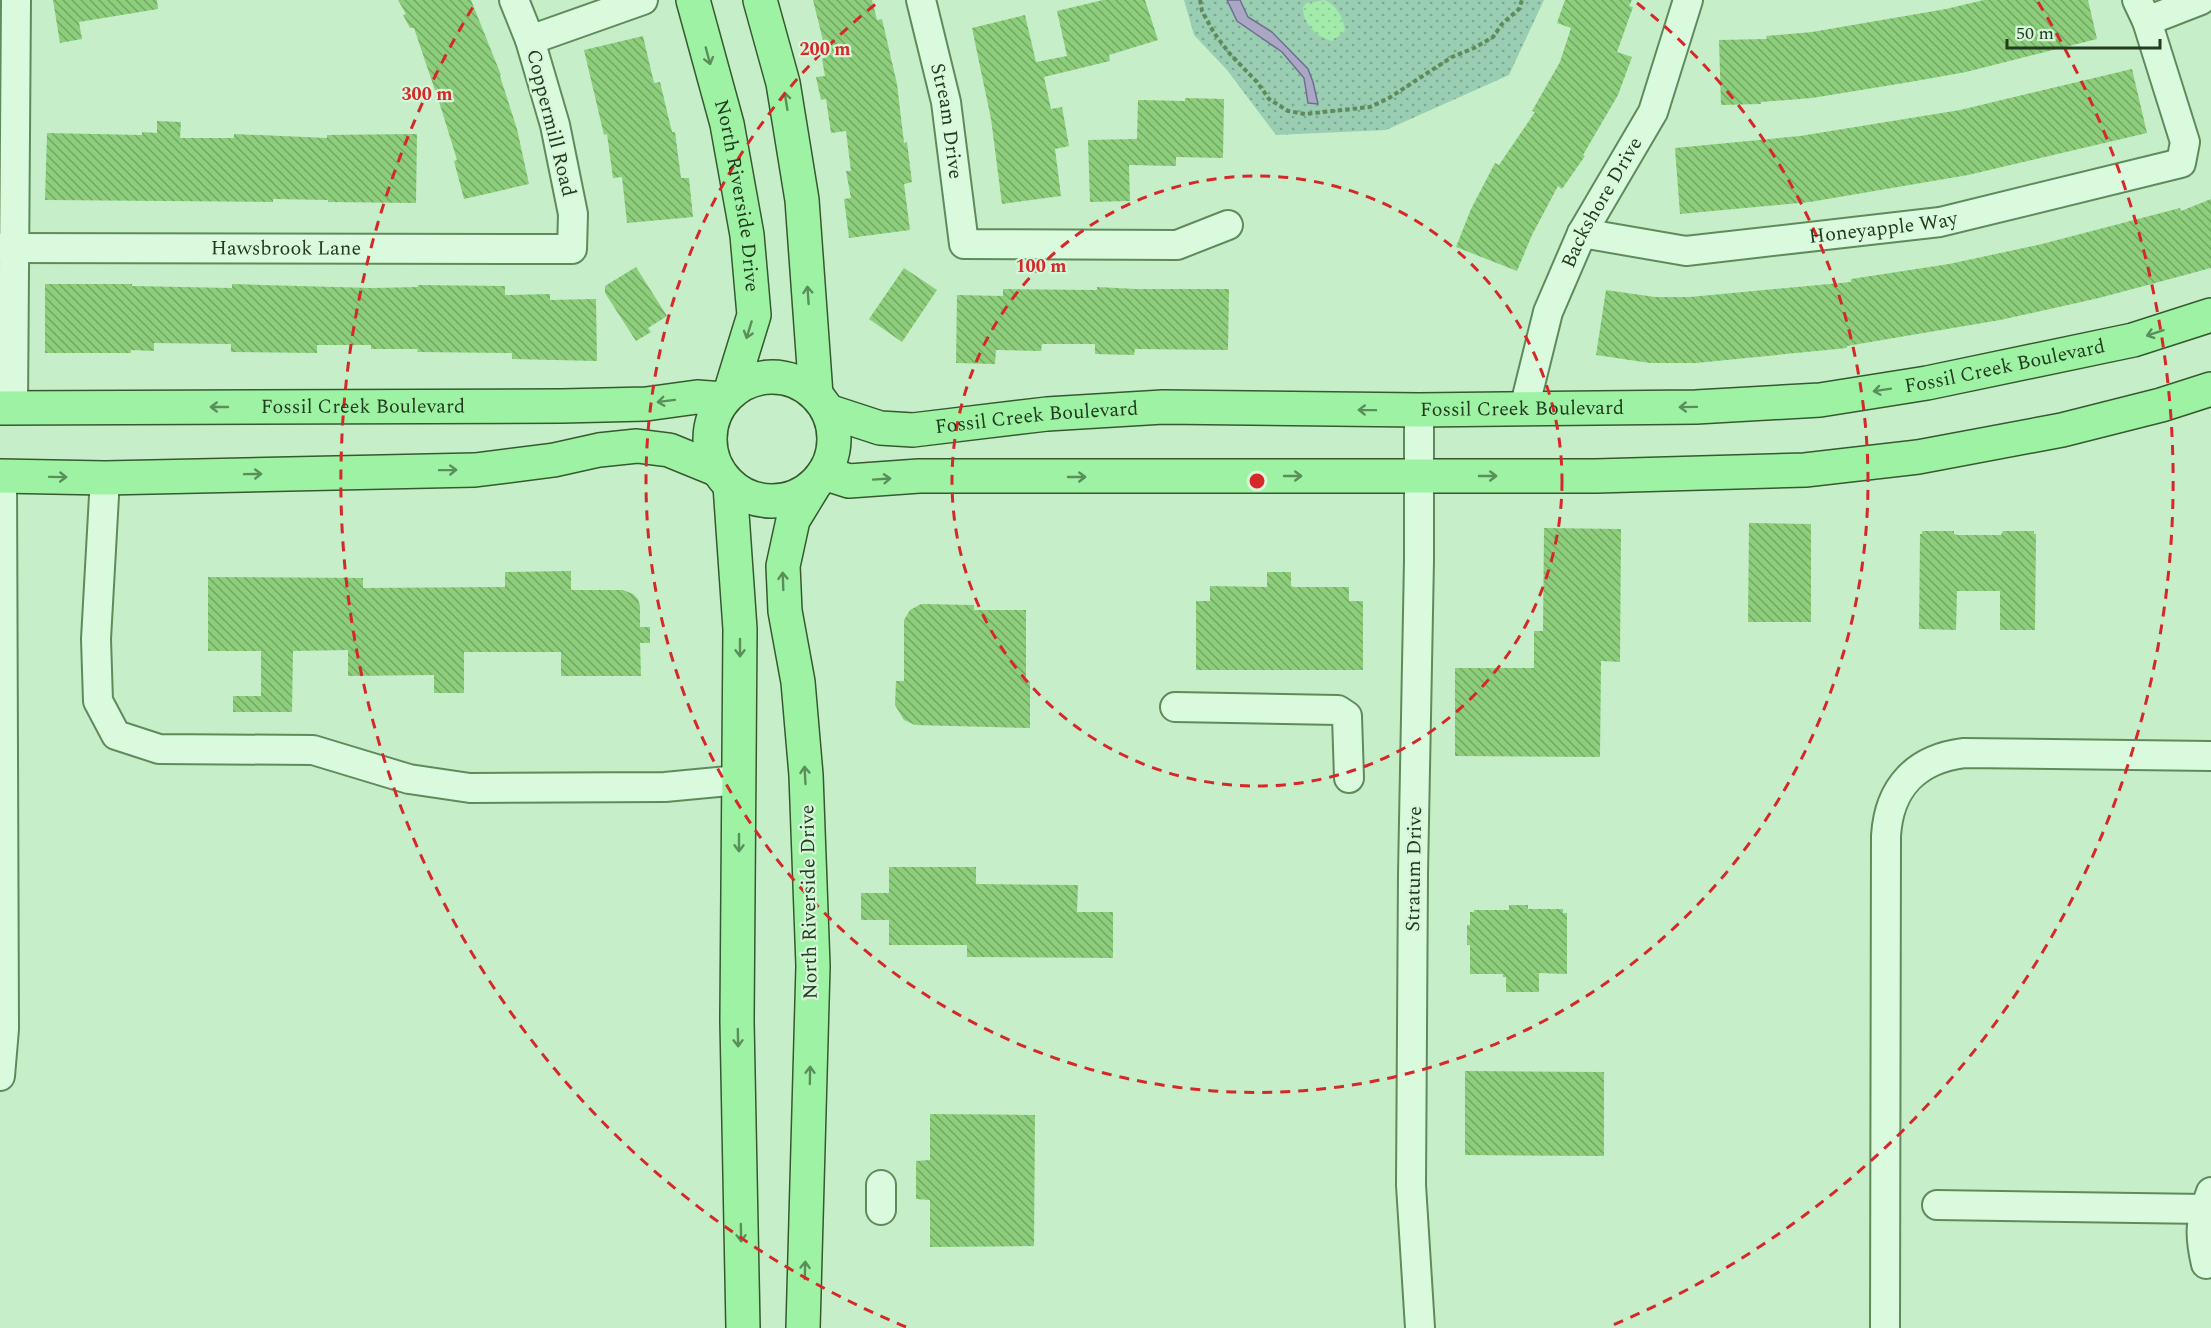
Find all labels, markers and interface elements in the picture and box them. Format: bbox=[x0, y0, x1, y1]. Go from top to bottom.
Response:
scale bar bbox=[2007, 12, 2160, 50]
text: 50 m bbox=[2016, 20, 2054, 47]
text: 200 m bbox=[799, 36, 851, 63]
street label: Coppermill Road bbox=[518, 46, 584, 200]
one-way arrow bbox=[703, 47, 714, 66]
street label: Stream Drive bbox=[922, 60, 971, 181]
text: 300 m bbox=[401, 81, 453, 108]
one-way arrow bbox=[780, 92, 791, 112]
street label: North Riverside Drive bbox=[706, 96, 767, 293]
street label: Backshore Drive bbox=[1554, 131, 1650, 273]
street label: Honeyapple Way bbox=[1807, 203, 1962, 252]
street label: Hawsbrook Lane bbox=[211, 233, 361, 264]
text: 100 m bbox=[1015, 253, 1067, 280]
one-way arrow bbox=[802, 285, 813, 305]
one-way arrow bbox=[743, 320, 754, 339]
one-way arrow bbox=[2146, 328, 2165, 339]
street label: Fossil Creek Boulevard bbox=[1902, 331, 2108, 401]
one-way arrow bbox=[1873, 385, 1893, 396]
street label: Fossil Creek Boulevard bbox=[261, 391, 465, 422]
street label: Fossil Creek Boulevard bbox=[1420, 393, 1624, 425]
street label: Fossil Creek Boulevard bbox=[933, 394, 1139, 442]
one-way arrow bbox=[657, 396, 677, 407]
one-way arrow bbox=[210, 401, 230, 413]
one-way arrow bbox=[1679, 401, 1699, 413]
one-way arrow bbox=[1358, 404, 1378, 415]
one-way arrow bbox=[438, 464, 458, 476]
one-way arrow bbox=[243, 469, 263, 480]
one-way arrow bbox=[1282, 470, 1302, 482]
one-way arrow bbox=[1477, 470, 1497, 482]
one-way arrow bbox=[48, 471, 68, 483]
one-way arrow bbox=[1066, 471, 1086, 483]
centre of rings bbox=[1247, 471, 1267, 491]
one-way arrow bbox=[871, 473, 891, 484]
one-way arrow bbox=[778, 572, 789, 592]
one-way arrow bbox=[734, 637, 746, 657]
one-way arrow bbox=[800, 765, 811, 785]
street label: North Riverside Drive bbox=[792, 804, 826, 1000]
street label: Stratum Drive bbox=[1398, 806, 1430, 932]
one-way arrow bbox=[733, 832, 745, 852]
one-way arrow bbox=[732, 1027, 744, 1047]
one-way arrow bbox=[804, 1065, 816, 1085]
one-way arrow bbox=[736, 1222, 747, 1242]
one-way arrow bbox=[799, 1260, 811, 1280]

